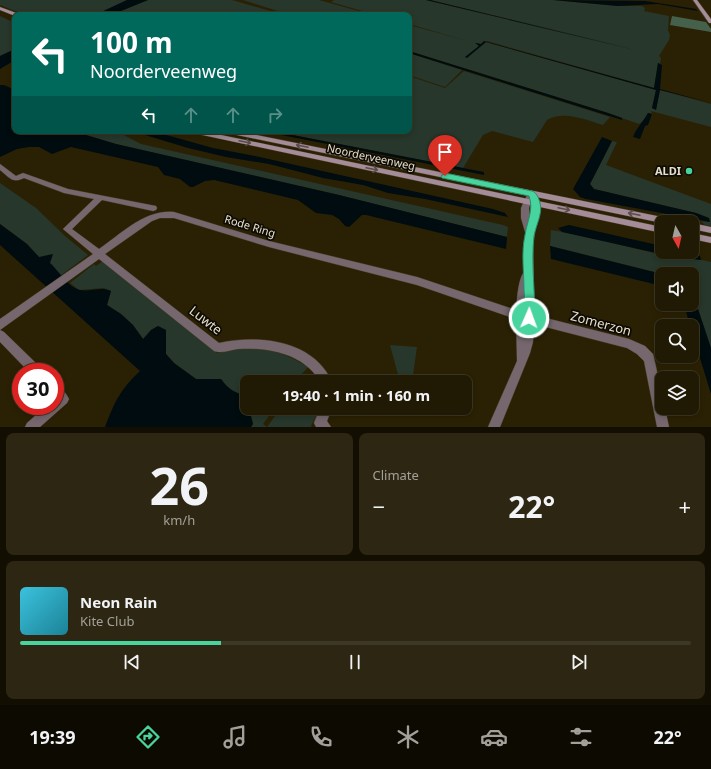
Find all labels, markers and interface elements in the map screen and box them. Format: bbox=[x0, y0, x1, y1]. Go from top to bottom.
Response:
text: 100 m bbox=[90, 23, 173, 61]
icon: left bbox=[24, 28, 76, 80]
text: Noorderveenweg bbox=[90, 59, 237, 83]
icon: left bbox=[138, 104, 160, 126]
icon: ahead bbox=[180, 104, 202, 126]
icon: ahead bbox=[222, 104, 244, 126]
icon: right bbox=[264, 104, 286, 126]
pin bbox=[428, 135, 462, 176]
one-way arrow bbox=[238, 138, 251, 146]
street label: Noorderveenweg bbox=[326, 140, 417, 173]
icon: arrive bbox=[434, 141, 456, 163]
one-way arrow bbox=[296, 142, 309, 150]
place label: ALDI bbox=[655, 163, 681, 178]
one-way arrow bbox=[365, 165, 378, 173]
marker: ALDI bbox=[684, 166, 694, 176]
one-way arrow bbox=[557, 206, 570, 214]
one-way arrow bbox=[628, 210, 641, 218]
street label: Rode Ring bbox=[223, 211, 277, 240]
north arrow bbox=[655, 215, 699, 259]
map controls bbox=[655, 215, 699, 415]
button: sound bbox=[655, 267, 699, 311]
position arrow bbox=[508, 297, 550, 339]
street label: Luwte bbox=[186, 301, 226, 339]
street label: Zomerzon bbox=[569, 306, 633, 340]
button: search bbox=[655, 319, 699, 363]
speed limit sign: 30 bbox=[12, 363, 64, 415]
button: layers bbox=[655, 371, 699, 415]
text: 19:40 · 1 min · 160 m bbox=[282, 385, 430, 405]
text: 26 bbox=[150, 449, 209, 520]
text: Climate bbox=[373, 466, 419, 484]
text: 22° bbox=[508, 486, 555, 527]
text: − bbox=[373, 491, 385, 521]
text: + bbox=[678, 491, 691, 521]
text: km/h bbox=[163, 511, 195, 529]
text: Neon Rain bbox=[80, 592, 157, 612]
text: Kite Club bbox=[80, 612, 134, 630]
icon: previous bbox=[121, 651, 143, 673]
icon: pause bbox=[344, 651, 366, 673]
icon: next bbox=[568, 651, 590, 673]
icon: directions bbox=[134, 723, 162, 751]
icon: music bbox=[221, 723, 249, 751]
icon: phone bbox=[307, 723, 335, 751]
icon: climate bbox=[394, 723, 422, 751]
icon: car bbox=[480, 723, 508, 751]
icon: filters bbox=[567, 723, 595, 751]
text: 19:39 bbox=[29, 725, 76, 749]
text: 22° bbox=[653, 725, 682, 749]

